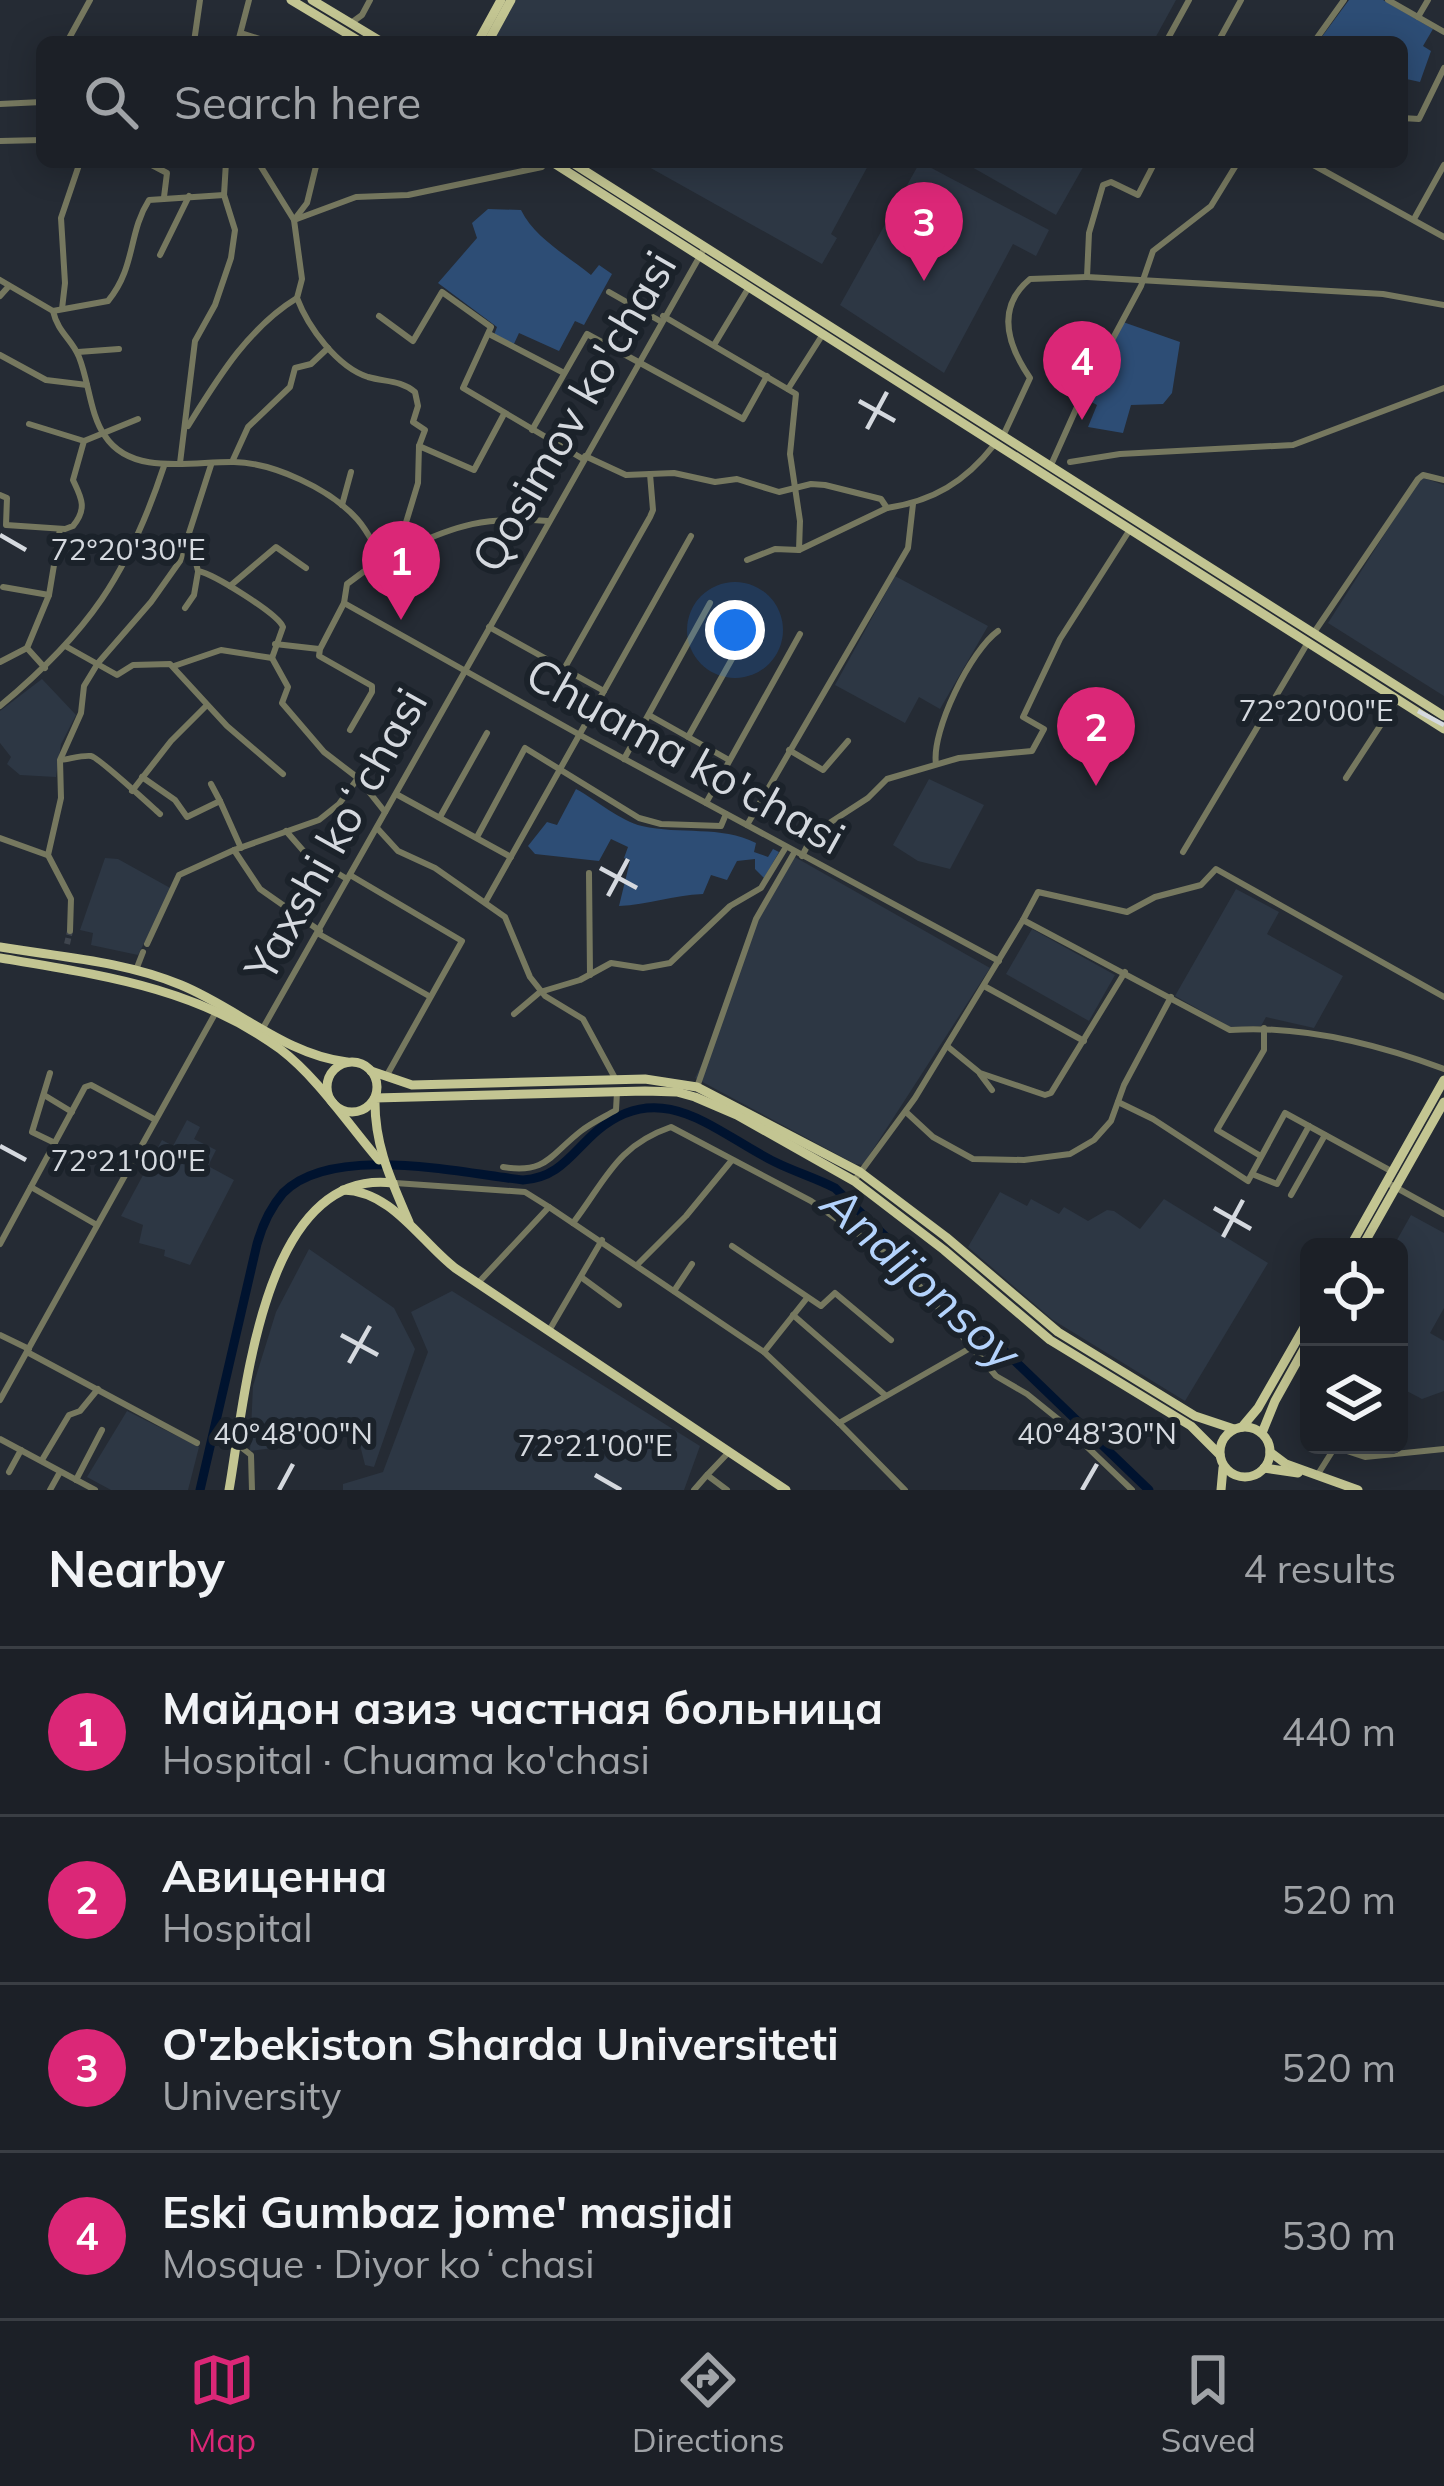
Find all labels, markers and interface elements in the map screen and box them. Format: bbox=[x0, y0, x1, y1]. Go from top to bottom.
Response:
search box bbox=[36, 36, 1408, 168]
icon: search bbox=[78, 69, 144, 135]
text: Search here bbox=[174, 74, 421, 130]
pin: 3 bbox=[885, 182, 963, 281]
street label: Qosimov ko'chasi bbox=[459, 241, 687, 581]
pin: 4 bbox=[1043, 321, 1121, 420]
pin: 1 bbox=[362, 521, 440, 620]
text: 72°20'30"E bbox=[50, 530, 206, 568]
your location bbox=[705, 600, 765, 660]
street label: Chuama ko'chasi bbox=[517, 644, 855, 866]
street label: Yaxshi koʻchasi bbox=[231, 678, 438, 991]
pin: 2 bbox=[1057, 687, 1135, 786]
text: 72°20'00"E bbox=[1238, 691, 1394, 729]
text: 72°21'00"E bbox=[50, 1141, 206, 1179]
water label: Andijonsoy bbox=[809, 1171, 1035, 1383]
map controls bbox=[1300, 1238, 1408, 1454]
button: locate bbox=[1300, 1238, 1408, 1346]
button: layers bbox=[1300, 1346, 1408, 1454]
text: 40°48'00"N bbox=[213, 1414, 373, 1452]
text: 40°48'30"N bbox=[1017, 1414, 1177, 1452]
text: 72°21'00"E bbox=[517, 1426, 673, 1464]
text: Nearby bbox=[48, 1536, 225, 1600]
text: 4 results bbox=[1243, 1544, 1396, 1593]
text: Майдон азиз частная больница bbox=[162, 1679, 883, 1735]
text: 1 bbox=[75, 1707, 99, 1756]
text: 440 m bbox=[1281, 1707, 1396, 1756]
text: Hospital · Chuama ko'chasi bbox=[162, 1735, 650, 1784]
text: Авиценна bbox=[162, 1847, 388, 1903]
text: 2 bbox=[75, 1875, 99, 1924]
text: 520 m bbox=[1281, 1875, 1396, 1924]
text: Hospital bbox=[162, 1903, 313, 1952]
text: O'zbekiston Sharda Universiteti bbox=[162, 2015, 839, 2071]
text: 3 bbox=[75, 2043, 99, 2092]
text: 520 m bbox=[1281, 2043, 1396, 2092]
text: University bbox=[162, 2071, 341, 2120]
text: Eski Gumbaz jome' masjidi bbox=[162, 2183, 733, 2239]
text: 4 bbox=[75, 2211, 99, 2260]
text: 530 m bbox=[1281, 2211, 1396, 2260]
text: Mosque · Diyor koʻchasi bbox=[162, 2239, 595, 2288]
tab: Map bbox=[188, 2347, 256, 2460]
tab: Directions bbox=[632, 2347, 785, 2460]
tab: Saved bbox=[1161, 2347, 1256, 2460]

